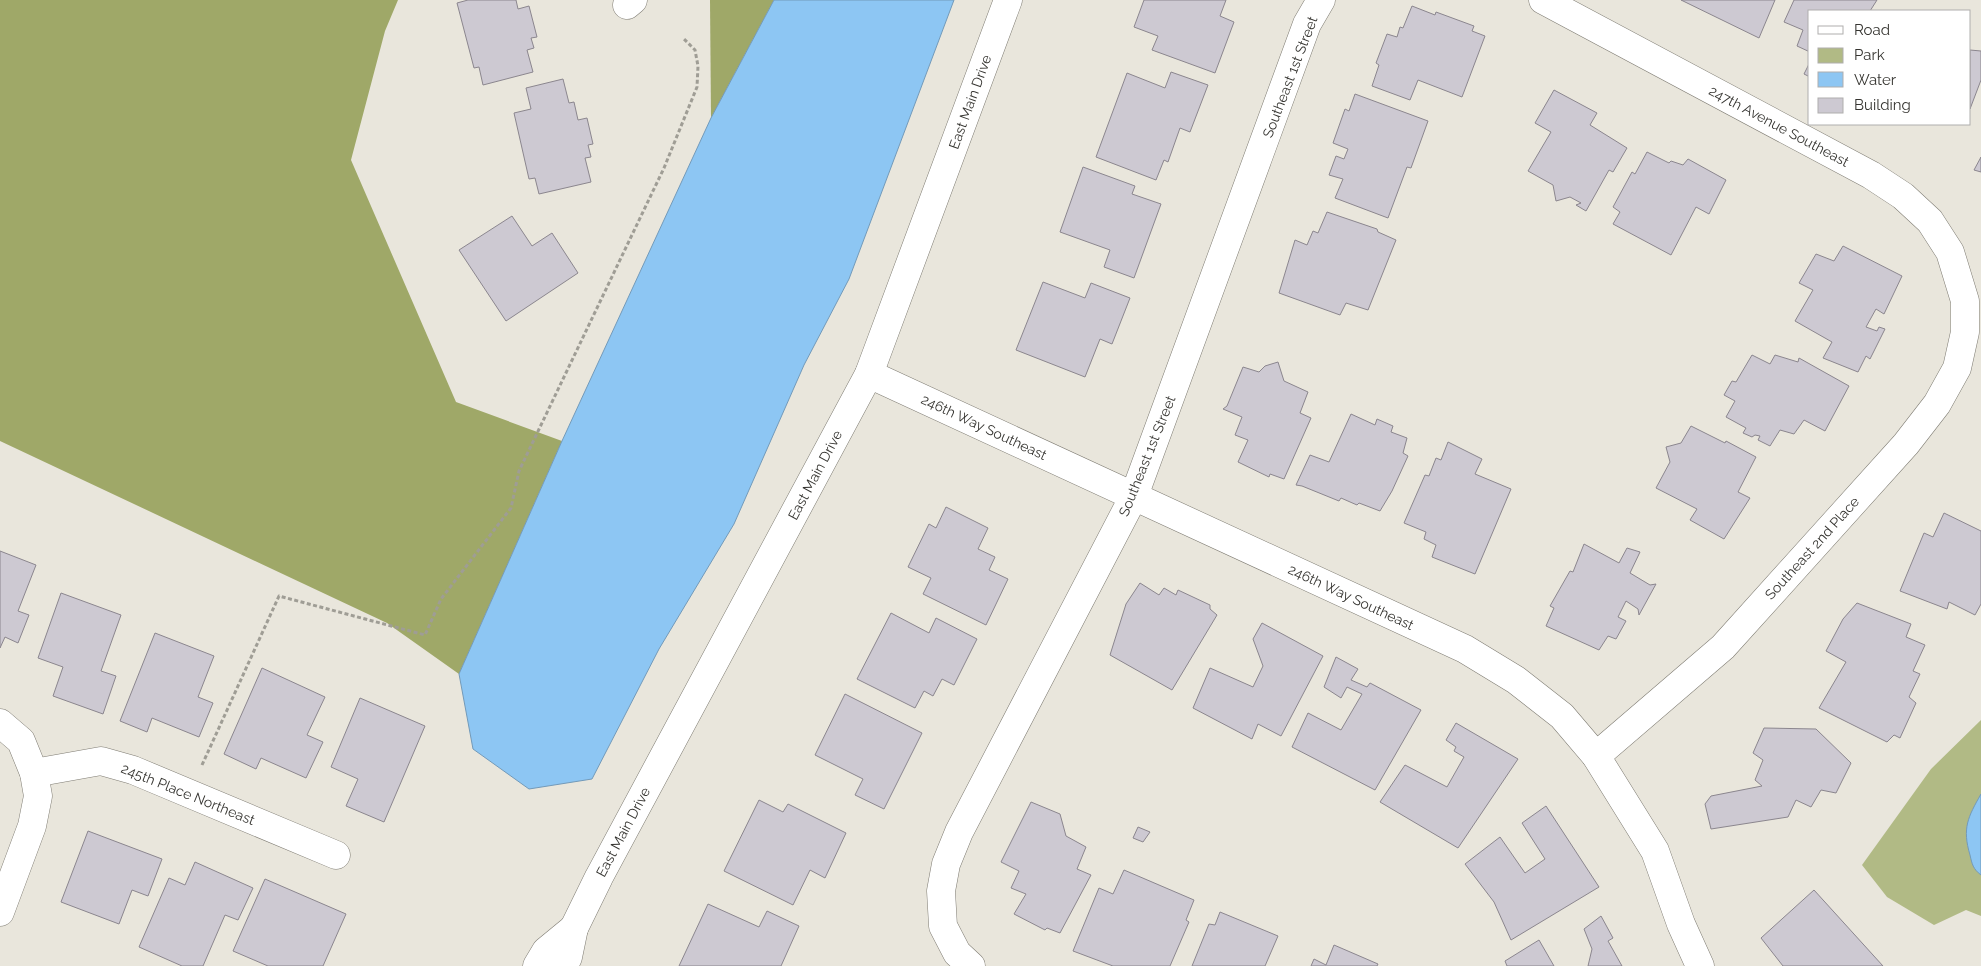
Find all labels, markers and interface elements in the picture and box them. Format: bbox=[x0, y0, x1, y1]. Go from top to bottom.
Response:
legend bbox=[1808, 10, 1971, 125]
street label: Southeast 1st Street bbox=[1259, 14, 1321, 140]
text: Road bbox=[1854, 21, 1890, 39]
text: Park bbox=[1854, 46, 1885, 64]
street label: East Main Drive bbox=[946, 53, 994, 151]
text: Water bbox=[1854, 71, 1897, 89]
street label: 247th Avenue Southeast bbox=[1706, 82, 1852, 170]
text: Building bbox=[1854, 96, 1911, 114]
street label: 246th Way Southeast bbox=[919, 391, 1050, 463]
street label: Southeast 1st Street bbox=[1115, 393, 1179, 519]
street label: East Main Drive bbox=[785, 427, 845, 523]
street label: Southeast 2nd Place bbox=[1762, 493, 1862, 603]
street label: 246th Way Southeast bbox=[1286, 561, 1417, 633]
street label: 245th Place Northeast bbox=[119, 760, 257, 828]
street label: East Main Drive bbox=[593, 784, 653, 880]

